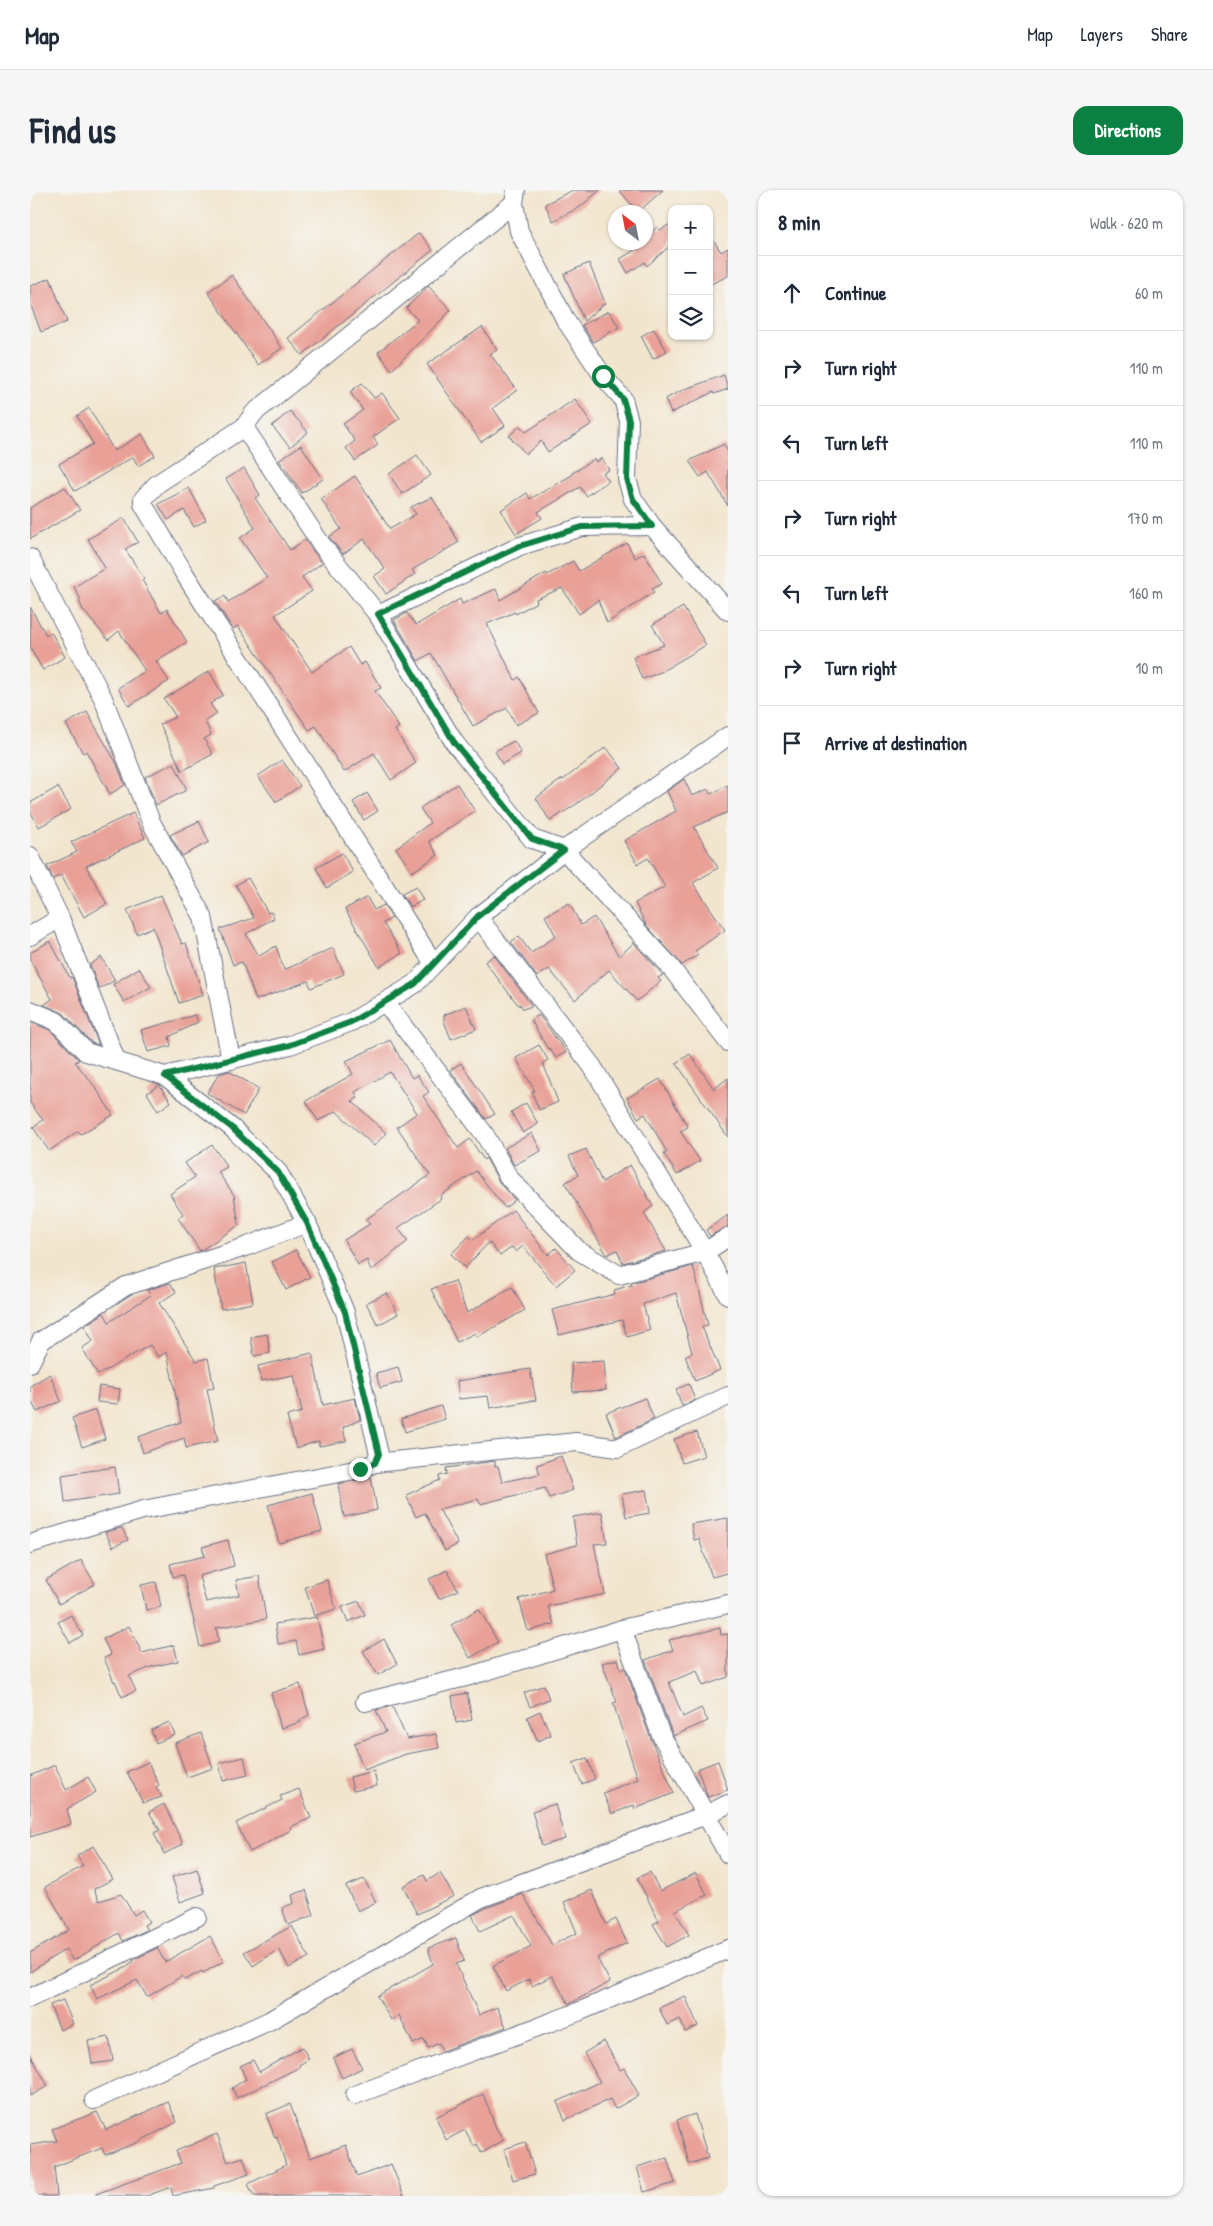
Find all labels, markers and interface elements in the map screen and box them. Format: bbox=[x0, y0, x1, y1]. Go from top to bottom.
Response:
text: Map bbox=[25, 19, 59, 51]
text: Map bbox=[1027, 22, 1053, 47]
text: Layers bbox=[1081, 22, 1123, 47]
text: Share bbox=[1151, 22, 1188, 47]
button: Directions bbox=[1073, 106, 1183, 155]
text: Find us bbox=[30, 107, 116, 154]
north arrow bbox=[608, 205, 653, 250]
map controls bbox=[668, 205, 713, 340]
button: + bbox=[668, 205, 713, 250]
text: 8 min bbox=[778, 208, 820, 237]
text: Walk · 620 m bbox=[1090, 212, 1163, 234]
button: − bbox=[668, 250, 713, 295]
icon: ahead bbox=[778, 279, 806, 307]
text: Continue bbox=[825, 280, 886, 306]
text: 60 m bbox=[1135, 282, 1163, 304]
button: layers bbox=[668, 295, 713, 340]
icon: right bbox=[778, 354, 806, 382]
text: Turn right bbox=[825, 355, 896, 381]
text: 110 m bbox=[1130, 357, 1163, 379]
route start bbox=[592, 365, 615, 388]
icon: left bbox=[778, 429, 806, 457]
text: Turn left bbox=[825, 430, 888, 456]
text: 110 m bbox=[1130, 432, 1163, 454]
icon: right bbox=[778, 504, 806, 532]
text: Turn right bbox=[825, 505, 896, 531]
text: 170 m bbox=[1128, 507, 1163, 529]
icon: left bbox=[778, 579, 806, 607]
text: Turn left bbox=[825, 580, 888, 606]
text: 160 m bbox=[1129, 582, 1163, 604]
icon: right bbox=[778, 654, 806, 682]
text: Turn right bbox=[825, 655, 896, 681]
text: 10 m bbox=[1135, 657, 1163, 679]
icon: arrive bbox=[778, 729, 806, 757]
text: Arrive at destination bbox=[825, 730, 967, 756]
route end bbox=[349, 1458, 372, 1481]

